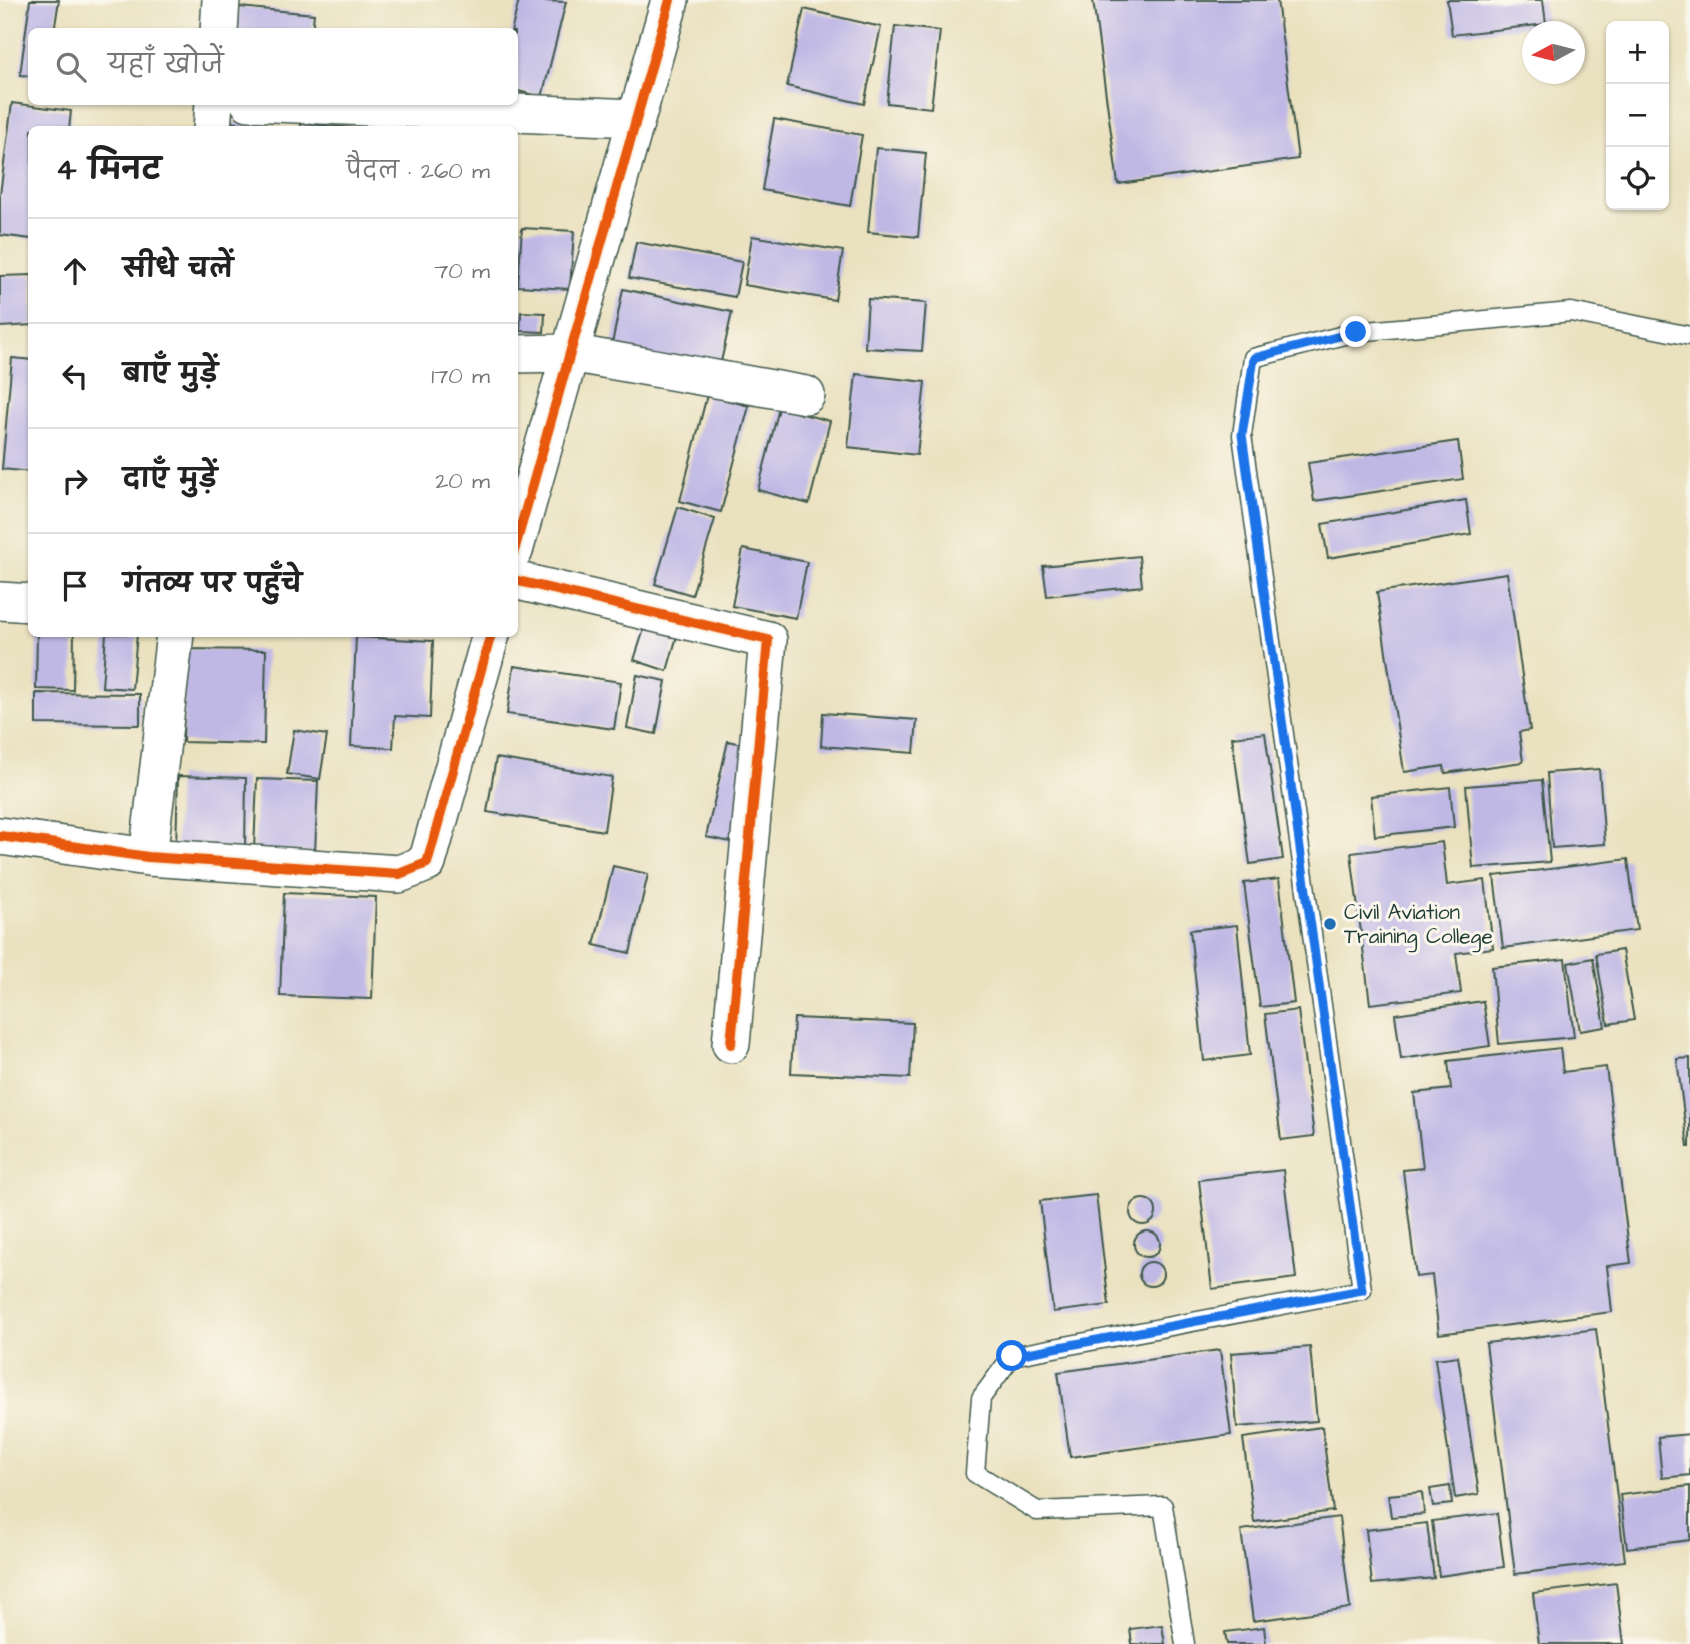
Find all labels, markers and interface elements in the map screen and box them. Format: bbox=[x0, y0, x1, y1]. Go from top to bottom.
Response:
north arrow bbox=[1522, 21, 1585, 84]
map controls bbox=[1606, 21, 1669, 210]
button: + bbox=[1606, 21, 1669, 84]
search box bbox=[28, 28, 518, 105]
text: यहाँ खोजें bbox=[108, 47, 224, 83]
icon: search bbox=[52, 48, 90, 86]
button: − bbox=[1606, 84, 1669, 147]
button: locate bbox=[1606, 147, 1669, 210]
text: 4 मिनट bbox=[56, 149, 161, 191]
text: पैदल · 260 m bbox=[346, 155, 490, 187]
text: सीधे चलें bbox=[123, 251, 233, 287]
icon: ahead bbox=[56, 252, 94, 290]
text: 70 m bbox=[434, 255, 490, 287]
route end bbox=[1340, 316, 1371, 347]
text: बाएँ मुड़ें bbox=[123, 356, 218, 392]
icon: left bbox=[56, 357, 94, 395]
text: 170 m bbox=[431, 360, 490, 392]
text: दाएँ मुड़ें bbox=[123, 461, 217, 497]
icon: right bbox=[56, 462, 94, 500]
text: 20 m bbox=[435, 465, 490, 497]
text: गंतव्य पर पहुँचे bbox=[123, 566, 302, 602]
icon: arrive bbox=[56, 567, 94, 605]
place label: Civil Aviation Training College bbox=[1344, 898, 1493, 953]
marker: Civil Aviation Training College bbox=[1322, 916, 1338, 932]
route start bbox=[996, 1340, 1027, 1371]

